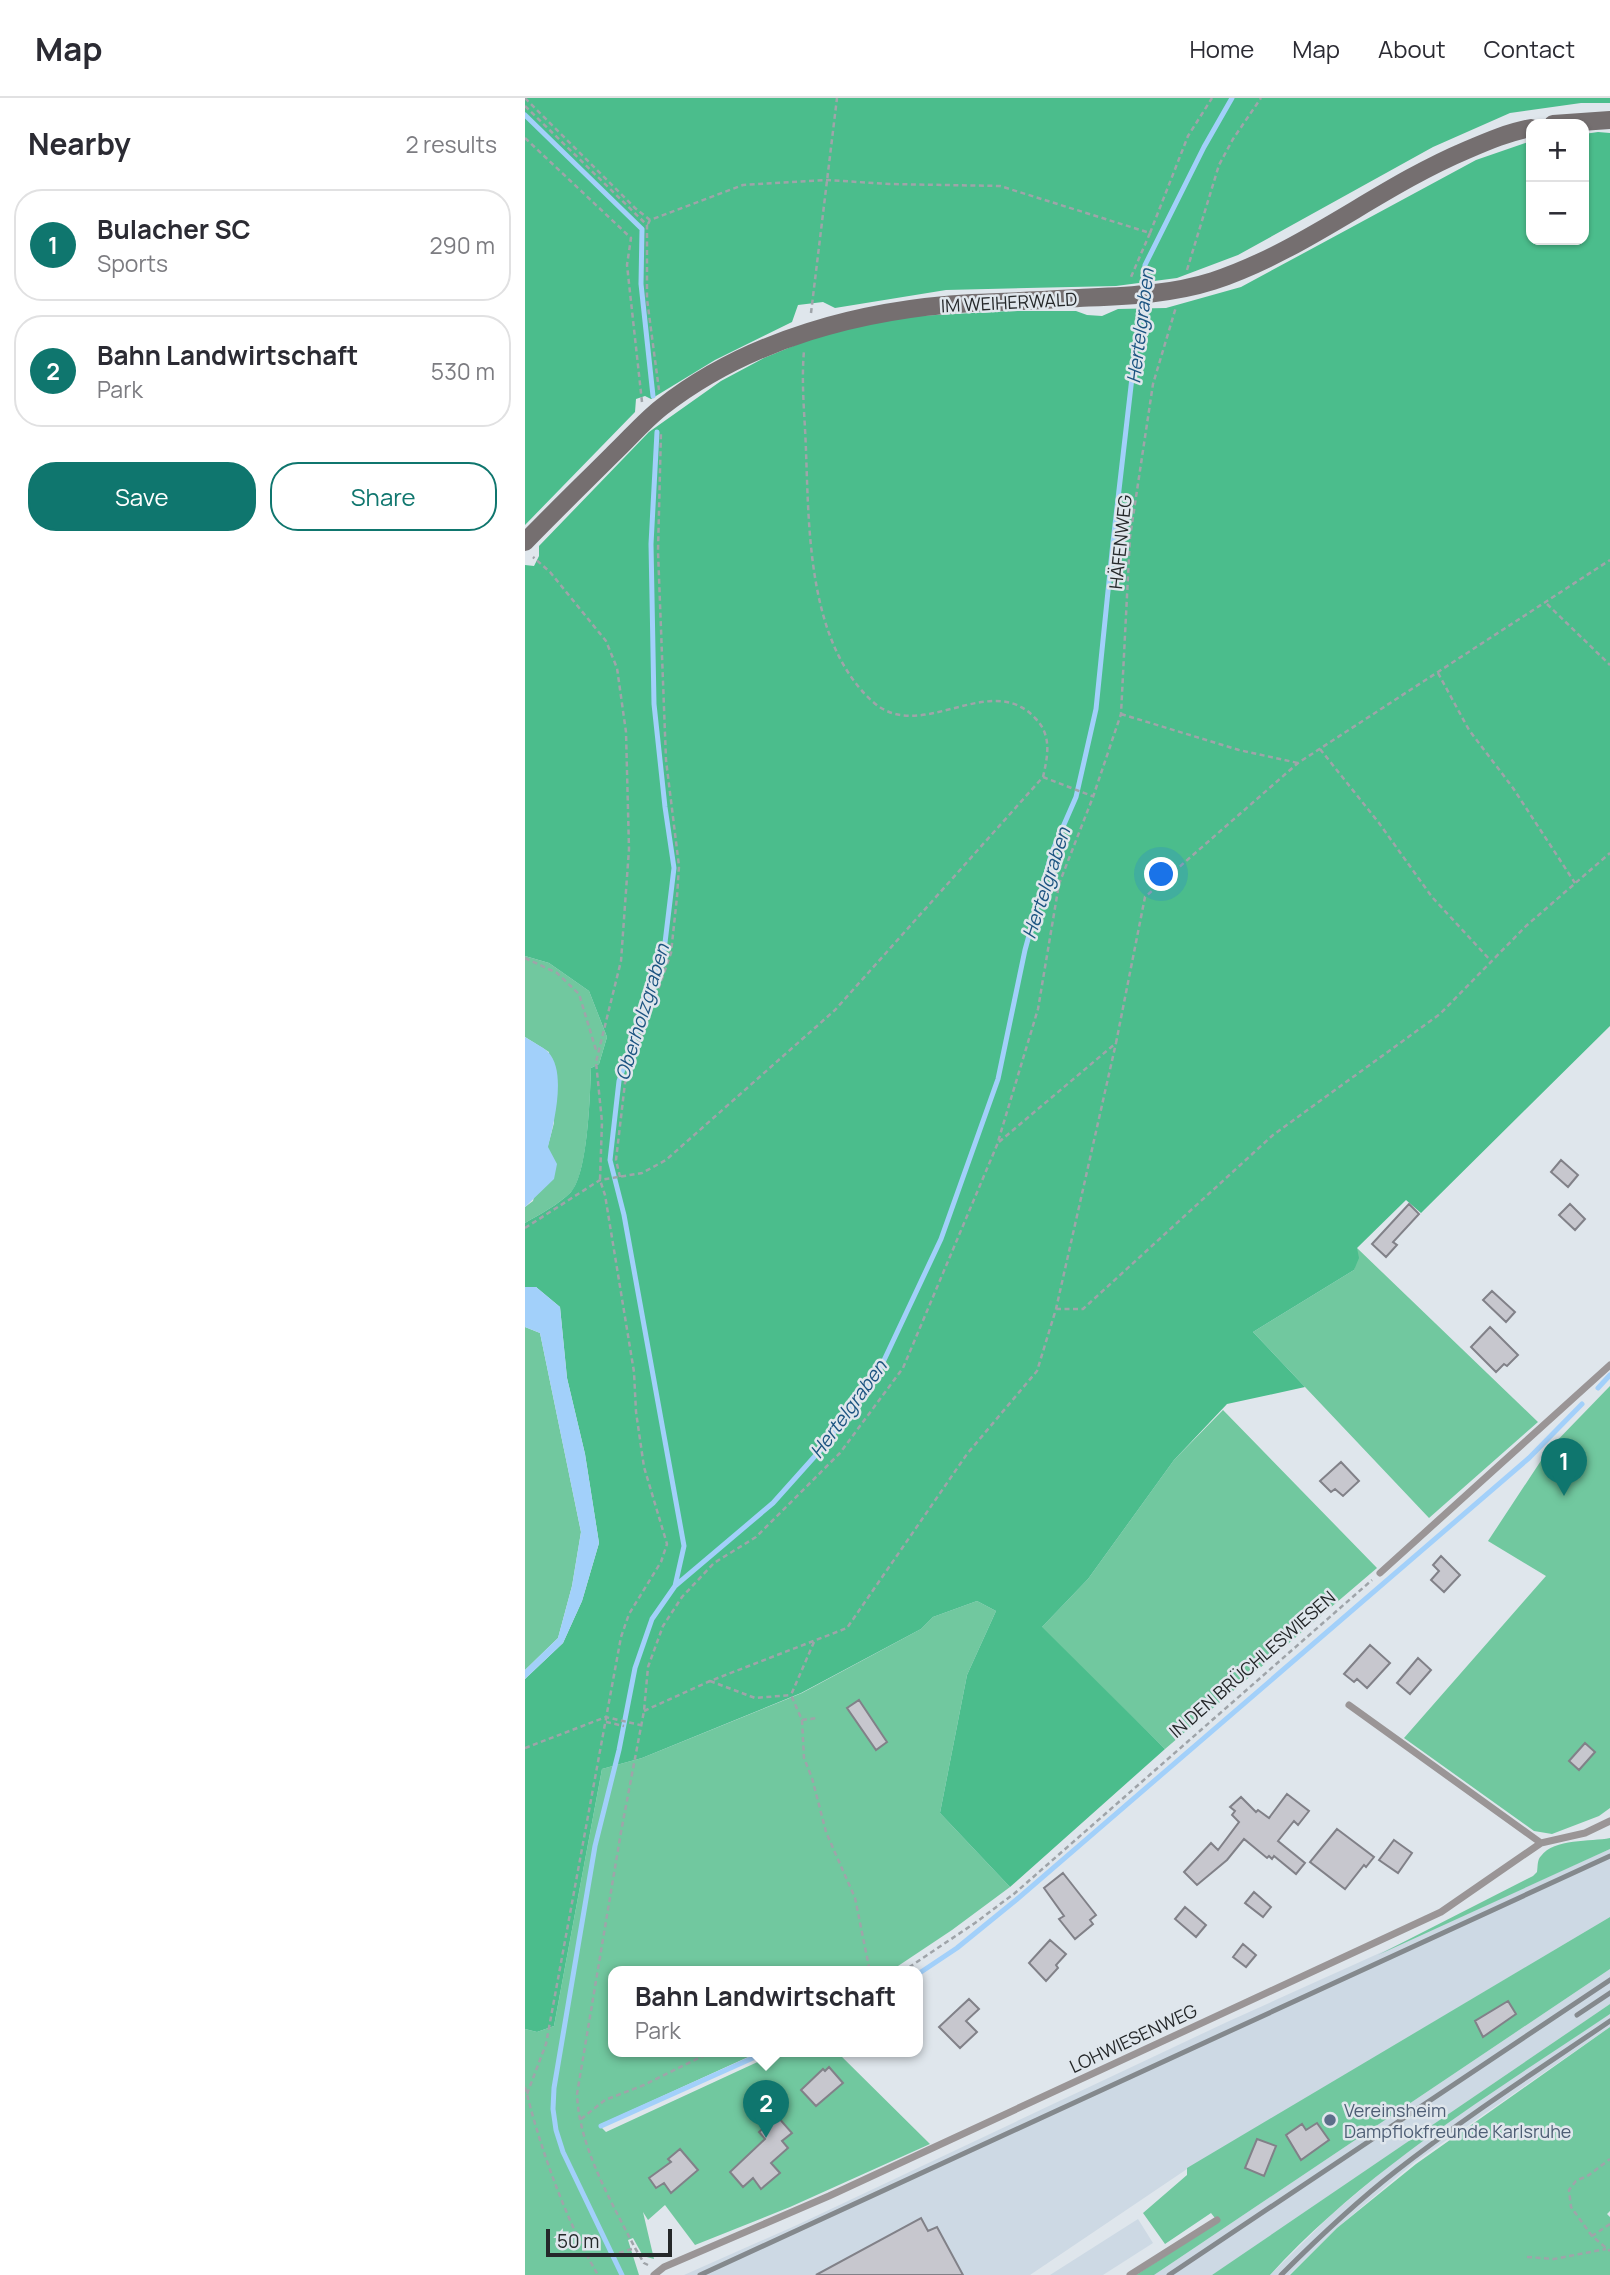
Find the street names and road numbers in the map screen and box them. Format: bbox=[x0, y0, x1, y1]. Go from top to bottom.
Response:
street label: IM WEIHERWALD bbox=[940, 286, 1078, 318]
street label: HÄFENWEG bbox=[1103, 493, 1137, 590]
street label: IN DEN BRÜCHLESWIESEN bbox=[1164, 1585, 1340, 1743]
street label: LOHWIESENWEG bbox=[1065, 1998, 1201, 2078]

